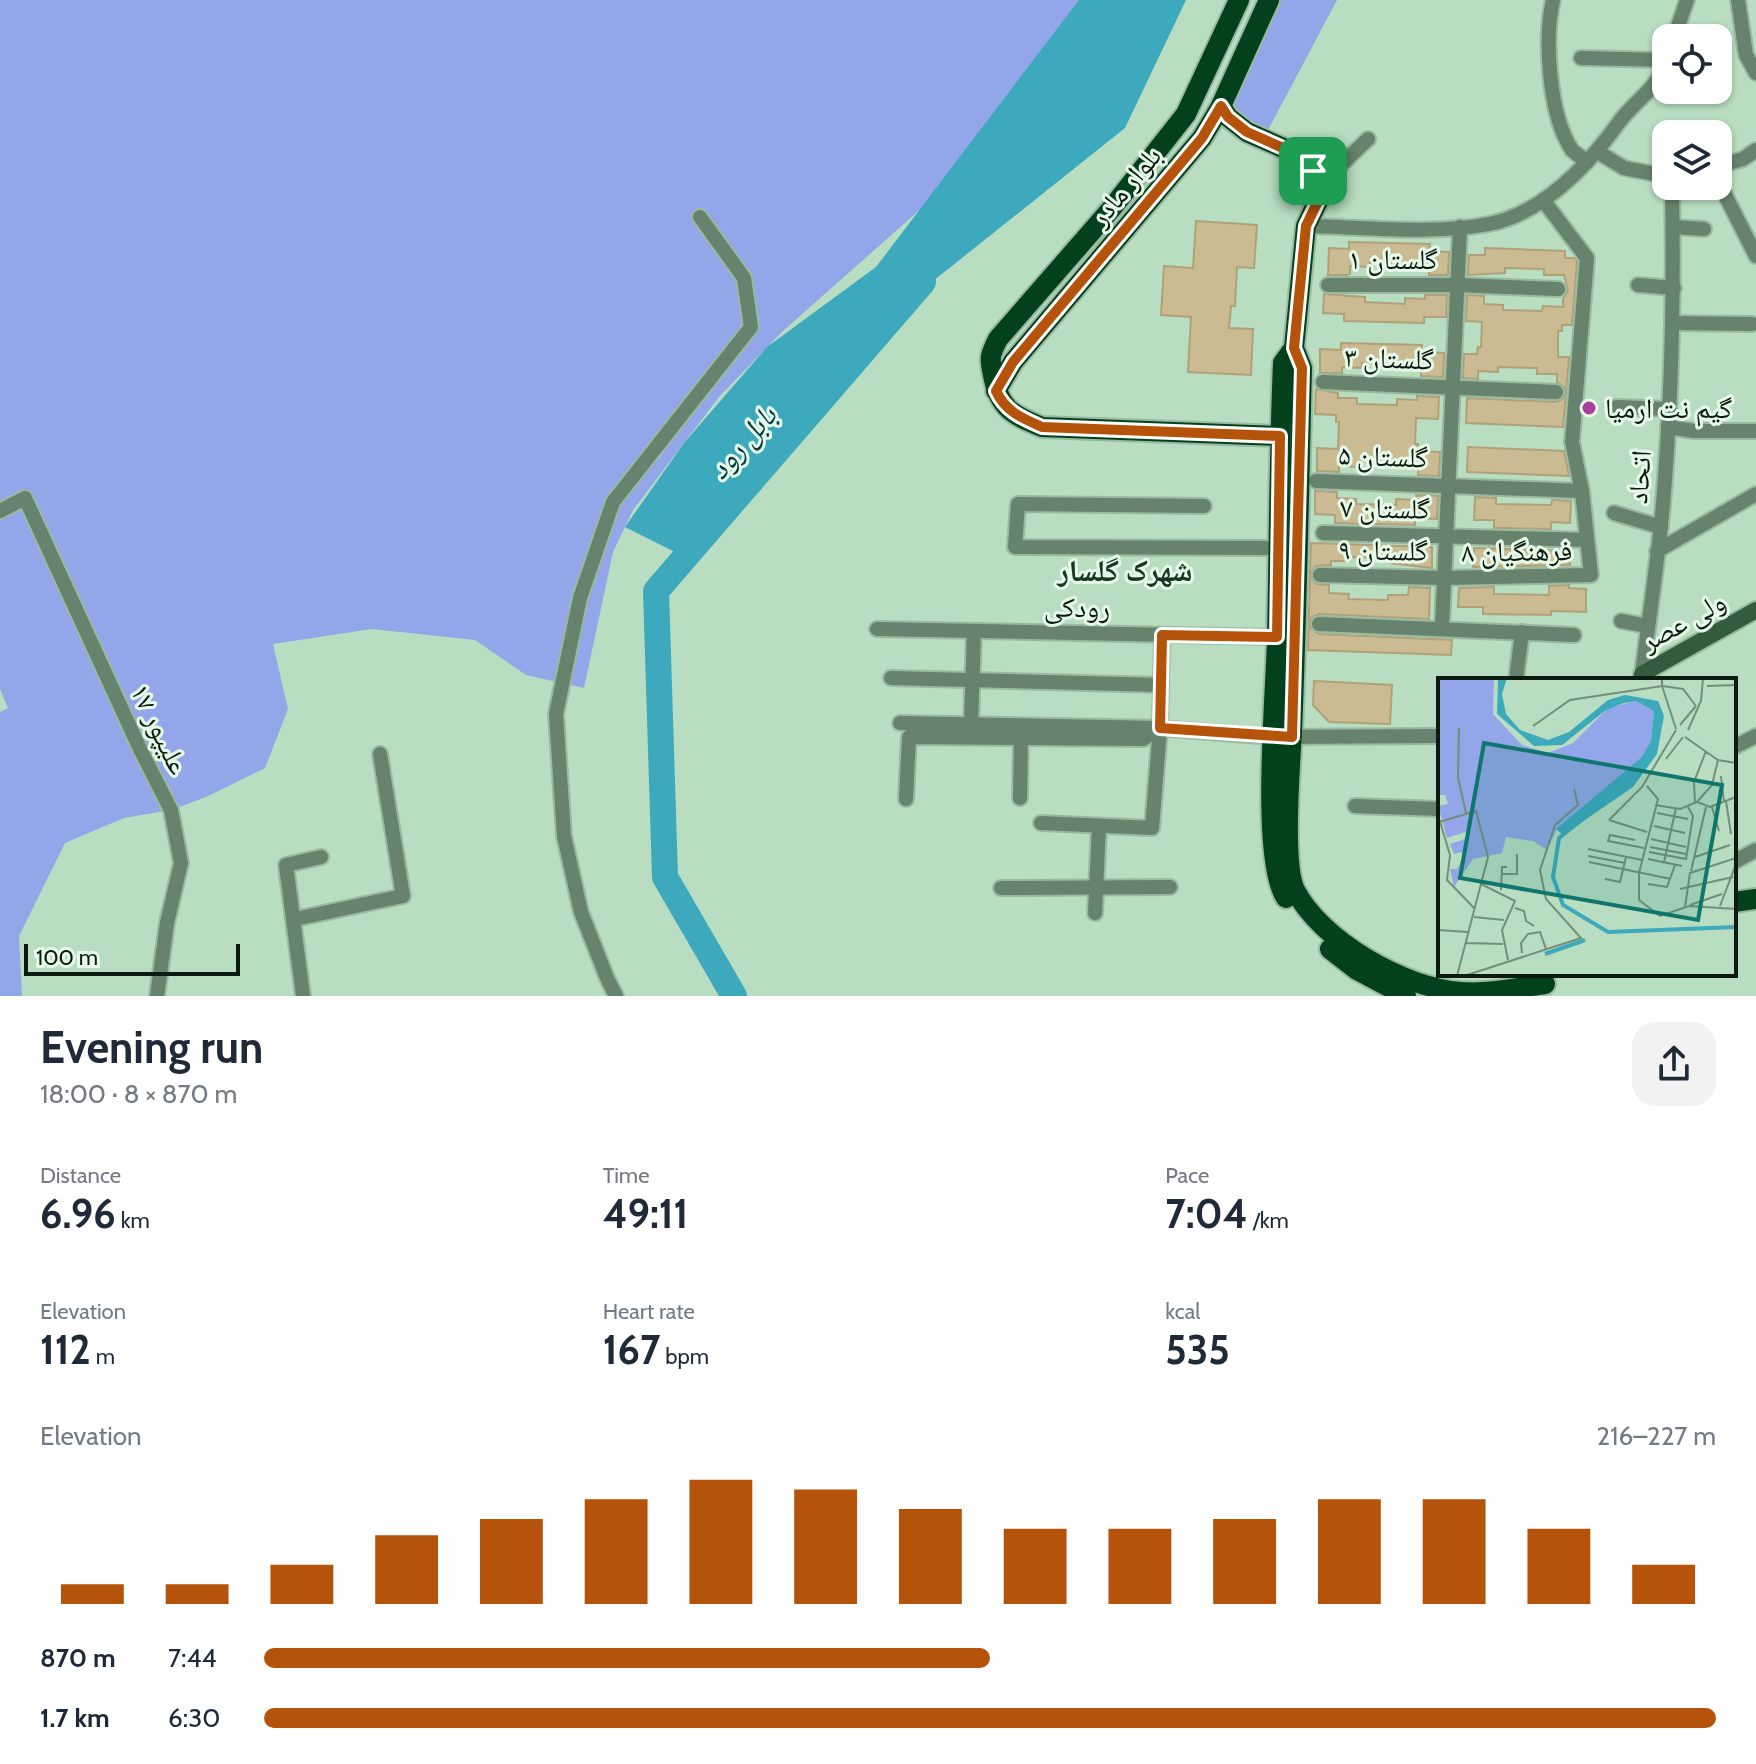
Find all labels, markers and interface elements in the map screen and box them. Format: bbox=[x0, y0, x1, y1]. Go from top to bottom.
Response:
map controls bbox=[1652, 24, 1732, 200]
button: locate bbox=[1652, 24, 1732, 104]
button: layers bbox=[1652, 120, 1732, 200]
pin bbox=[1279, 137, 1347, 205]
street label: بلوار مادر bbox=[1081, 139, 1168, 234]
icon: arrive bbox=[1291, 149, 1335, 193]
street label: گلستان ۱ bbox=[1348, 242, 1438, 276]
street label: گلستان ۳ bbox=[1344, 339, 1435, 377]
place label: گیم نت ارمیا bbox=[1605, 391, 1732, 427]
water label: بابل رود bbox=[700, 397, 785, 487]
marker: گیم نت ارمیا bbox=[1580, 399, 1598, 417]
street label: گلستان ۵ bbox=[1338, 437, 1429, 475]
street label: اتحاد bbox=[1620, 449, 1658, 505]
street label: گلستان ۷ bbox=[1340, 490, 1430, 526]
street label: گلستان ۹ bbox=[1338, 532, 1428, 568]
street label: فرهنگیان ۸ bbox=[1461, 533, 1573, 569]
district label: شهرک گلسار bbox=[1055, 552, 1193, 589]
street label: ولی عصر bbox=[1634, 584, 1732, 659]
street label: رودکی bbox=[1044, 589, 1110, 626]
street label: علیپور ۱۷ bbox=[123, 678, 196, 780]
inset map bbox=[1438, 678, 1736, 976]
scale bar bbox=[24, 940, 240, 976]
text: 100 m bbox=[36, 944, 98, 971]
text: Evening run bbox=[40, 1021, 263, 1074]
button: share bbox=[1632, 1022, 1716, 1106]
text: 18:00 · 8 × 870 m bbox=[40, 1078, 237, 1110]
text: Distance bbox=[40, 1162, 121, 1189]
text: Time bbox=[603, 1162, 649, 1189]
text: Pace bbox=[1165, 1162, 1209, 1189]
text: 6.96 bbox=[40, 1189, 116, 1238]
text: 49:11 bbox=[603, 1189, 688, 1238]
text: 7:04 bbox=[1165, 1189, 1248, 1238]
text: km bbox=[116, 1207, 150, 1234]
text: /km bbox=[1248, 1207, 1289, 1234]
text: Elevation bbox=[40, 1298, 126, 1325]
text: Heart rate bbox=[603, 1298, 695, 1325]
text: kcal bbox=[1165, 1298, 1200, 1325]
text: 112 bbox=[40, 1325, 91, 1374]
text: 167 bbox=[603, 1325, 660, 1374]
text: 535 bbox=[1165, 1325, 1230, 1374]
text: m bbox=[91, 1343, 115, 1370]
text: bpm bbox=[660, 1343, 709, 1370]
text: Elevation bbox=[40, 1420, 142, 1452]
text: 216–227 m bbox=[1596, 1420, 1716, 1452]
text: 870 m bbox=[40, 1642, 116, 1674]
text: 7:44 bbox=[168, 1642, 217, 1674]
text: 1.7 km bbox=[40, 1702, 110, 1734]
text: 6:30 bbox=[168, 1702, 220, 1734]

